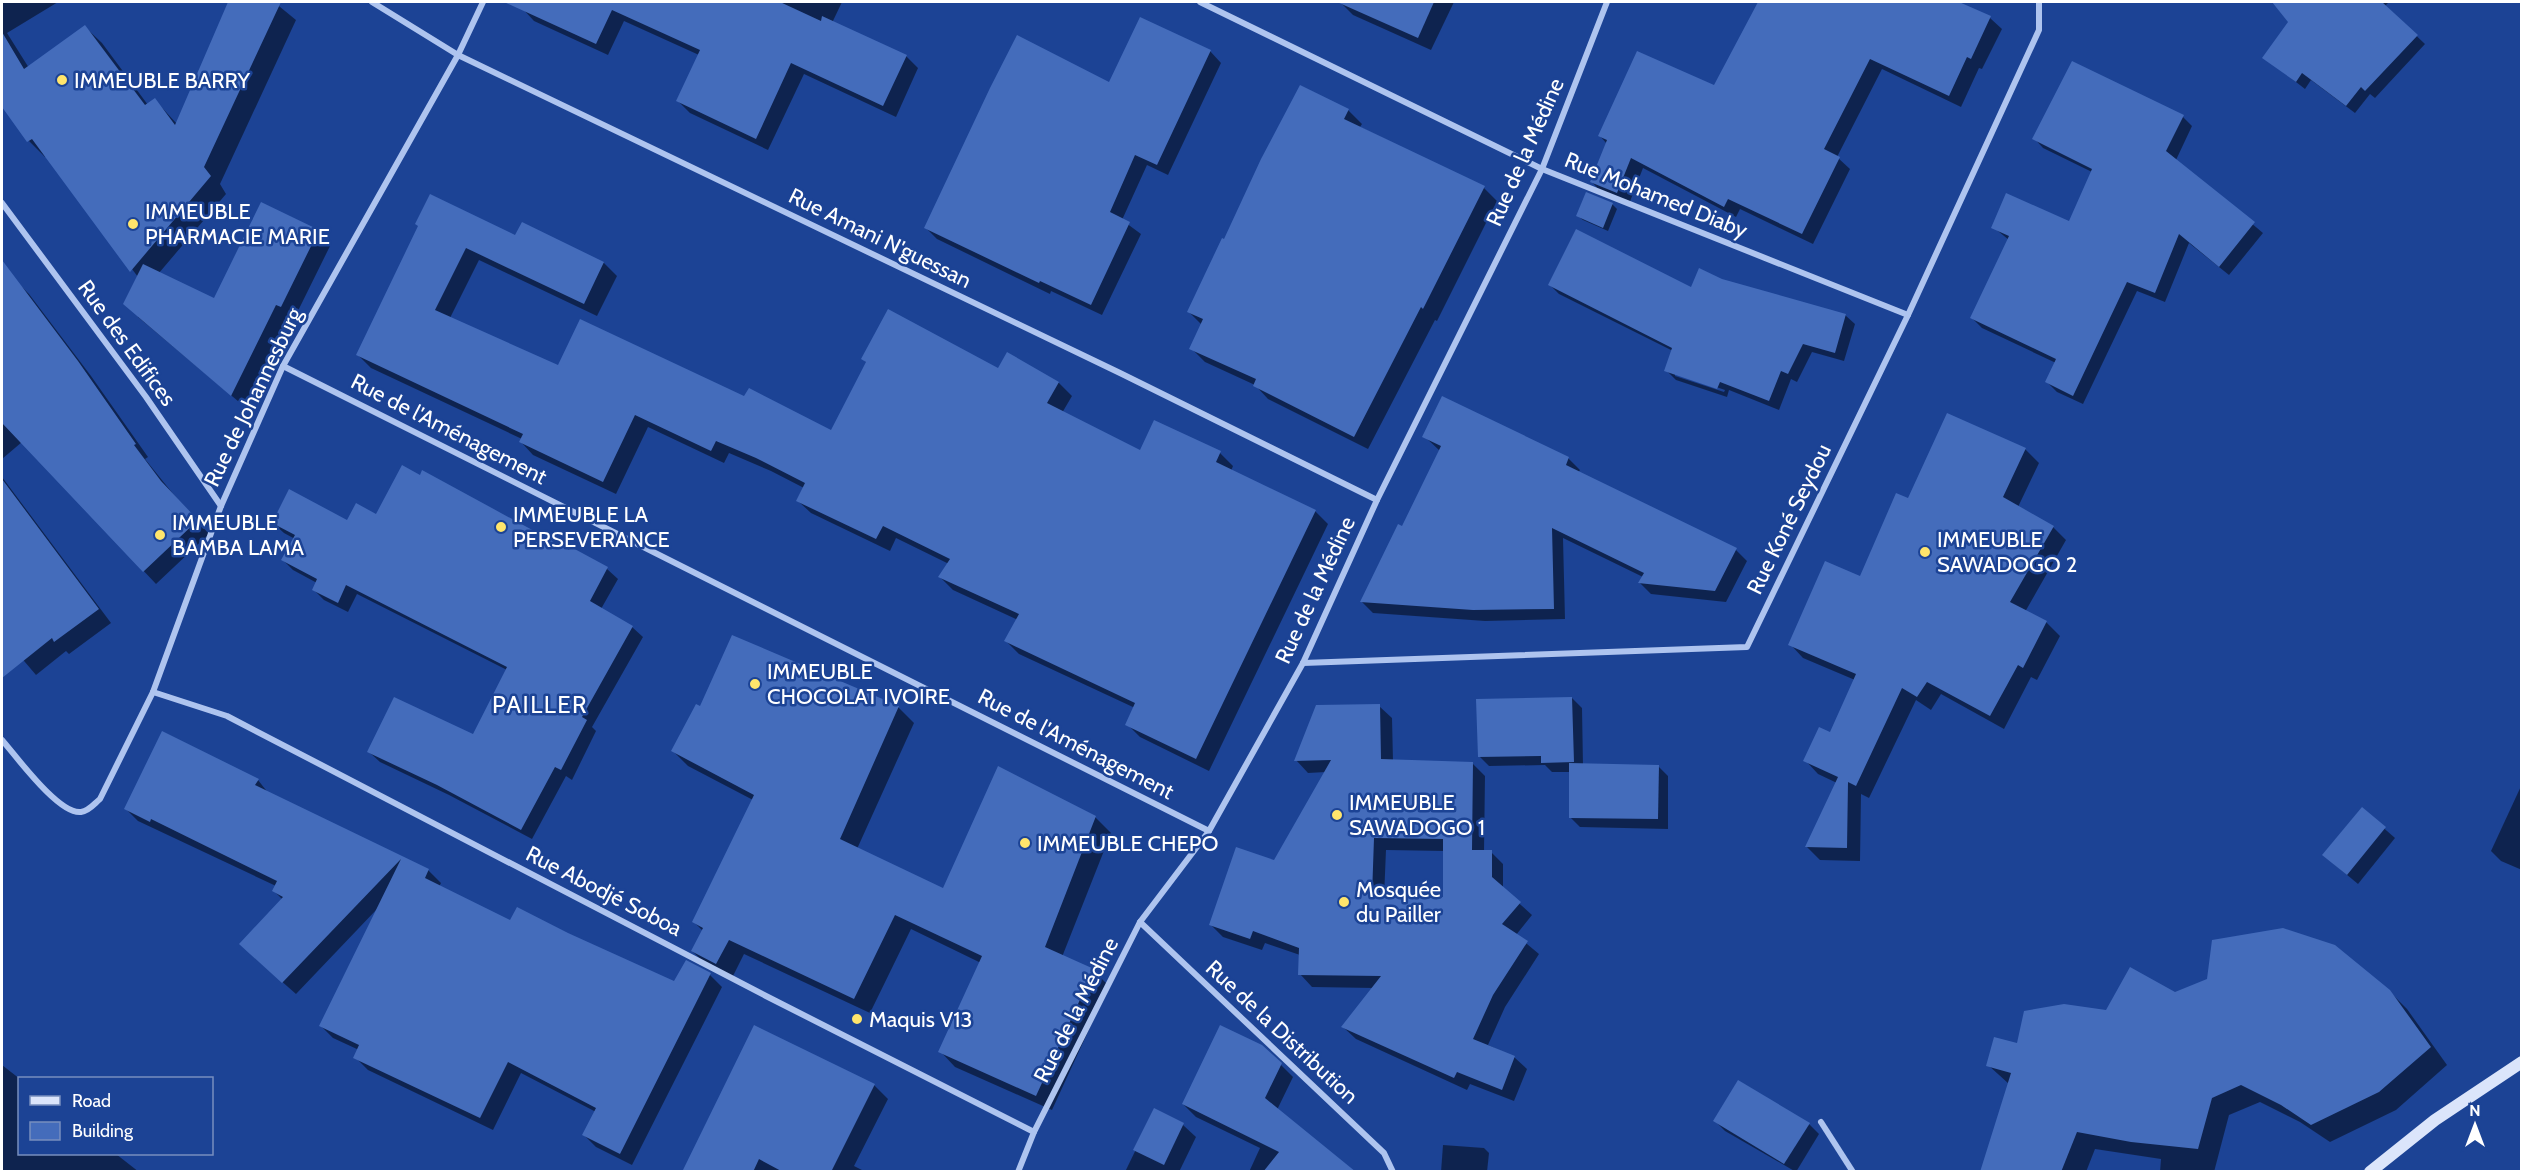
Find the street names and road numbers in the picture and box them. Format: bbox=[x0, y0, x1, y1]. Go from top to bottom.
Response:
street label: Rue de la Médine bbox=[1480, 74, 1570, 230]
street label: Rue Mohamed Diaby bbox=[1561, 146, 1751, 244]
street label: Rue Amani N'guessan bbox=[784, 182, 976, 294]
street label: Rue des Edifices bbox=[72, 275, 182, 411]
street label: Rue de Johannesburg bbox=[198, 302, 308, 491]
street label: Rue de l'Aménagement bbox=[347, 368, 552, 490]
street label: Rue Koné Seydou bbox=[1741, 439, 1837, 599]
street label: Rue de la Médine bbox=[1269, 512, 1361, 668]
street label: Rue de l'Aménagement bbox=[974, 683, 1179, 805]
street label: Rue Abodjé Soboa bbox=[521, 840, 687, 942]
street label: Rue de la Médine bbox=[1028, 933, 1124, 1087]
street label: Rue de la Distribution bbox=[1200, 954, 1364, 1110]

